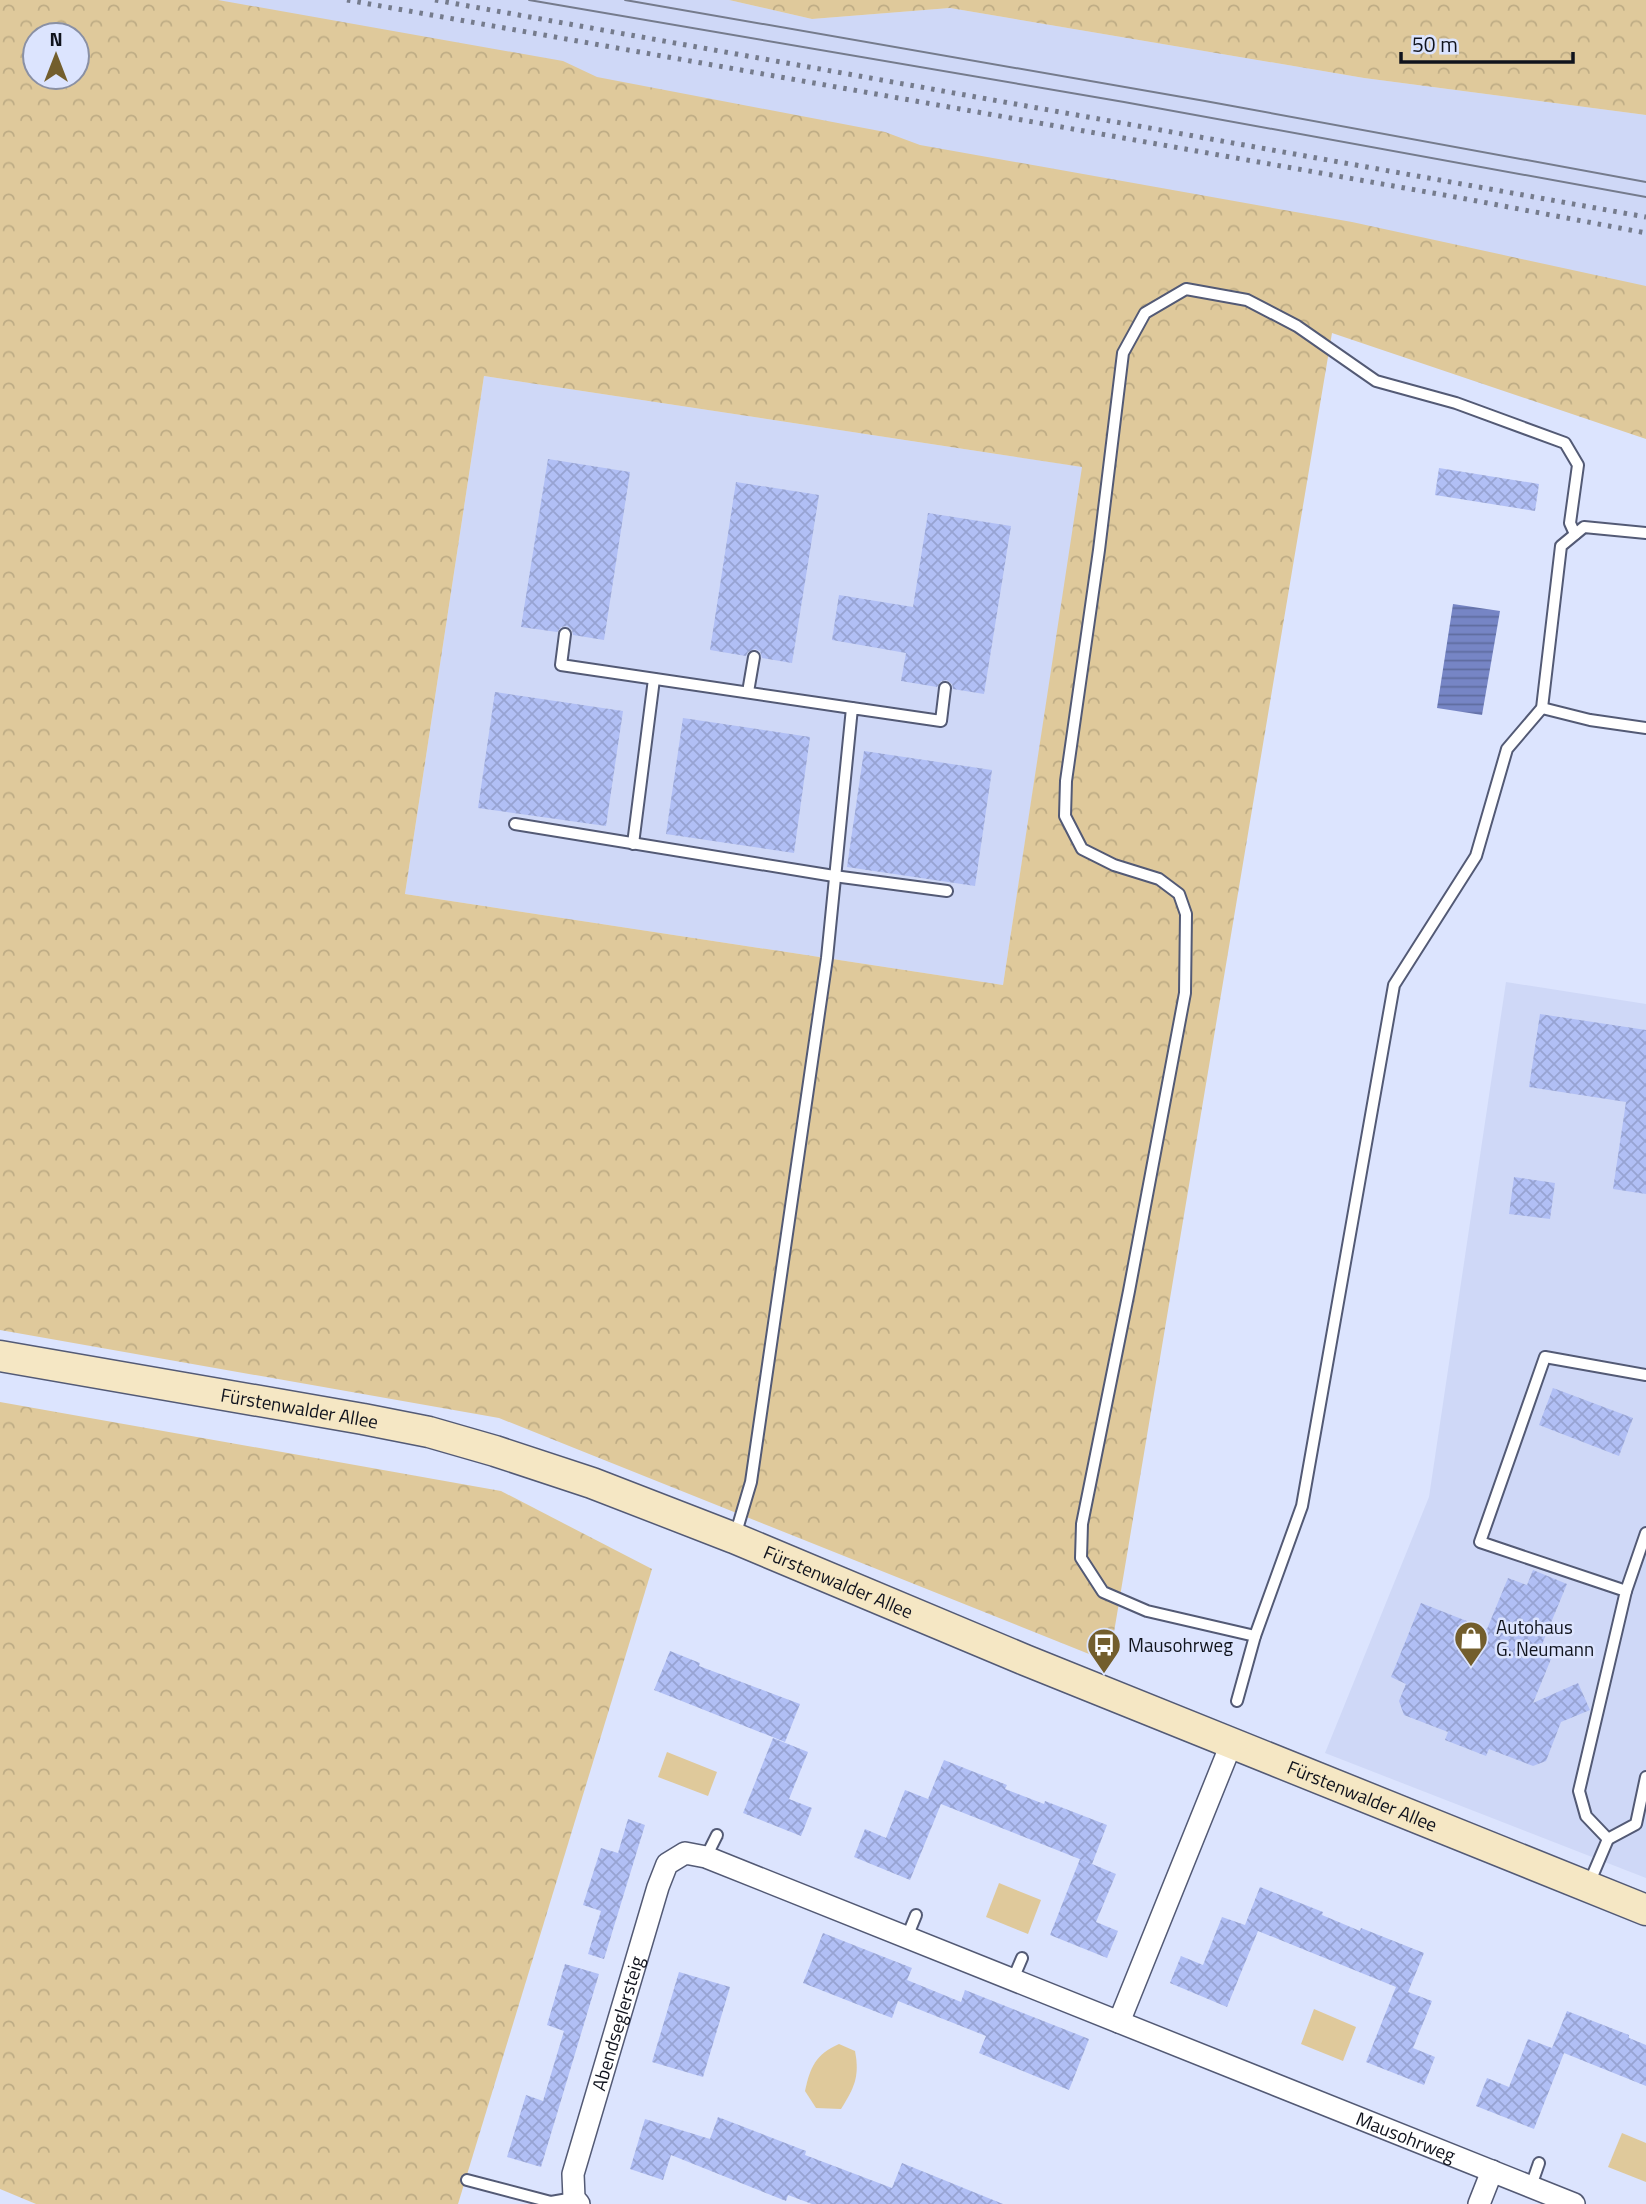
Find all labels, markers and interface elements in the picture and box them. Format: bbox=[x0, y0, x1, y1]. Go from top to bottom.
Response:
north arrow bbox=[21, 21, 91, 91]
scale bar bbox=[1401, 21, 1572, 65]
text: N bbox=[49, 24, 63, 53]
text: 50 m bbox=[1412, 28, 1458, 60]
street label: Fürstenwalder Allee bbox=[218, 1380, 381, 1436]
street label: Fürstenwalder Allee bbox=[759, 1537, 918, 1626]
place label: Autohaus G. Neumann bbox=[1496, 1612, 1594, 1663]
shop icon: Autohaus G. Neumann bbox=[1452, 1619, 1490, 1668]
bus stop icon: Mausohrweg bbox=[1085, 1626, 1123, 1675]
place label: Mausohrweg bbox=[1128, 1630, 1233, 1659]
street label: Fürstenwalder Allee bbox=[1283, 1752, 1442, 1839]
street label: Abendseglersteig bbox=[584, 1952, 651, 2094]
street label: Mausohrweg bbox=[1352, 2103, 1460, 2169]

